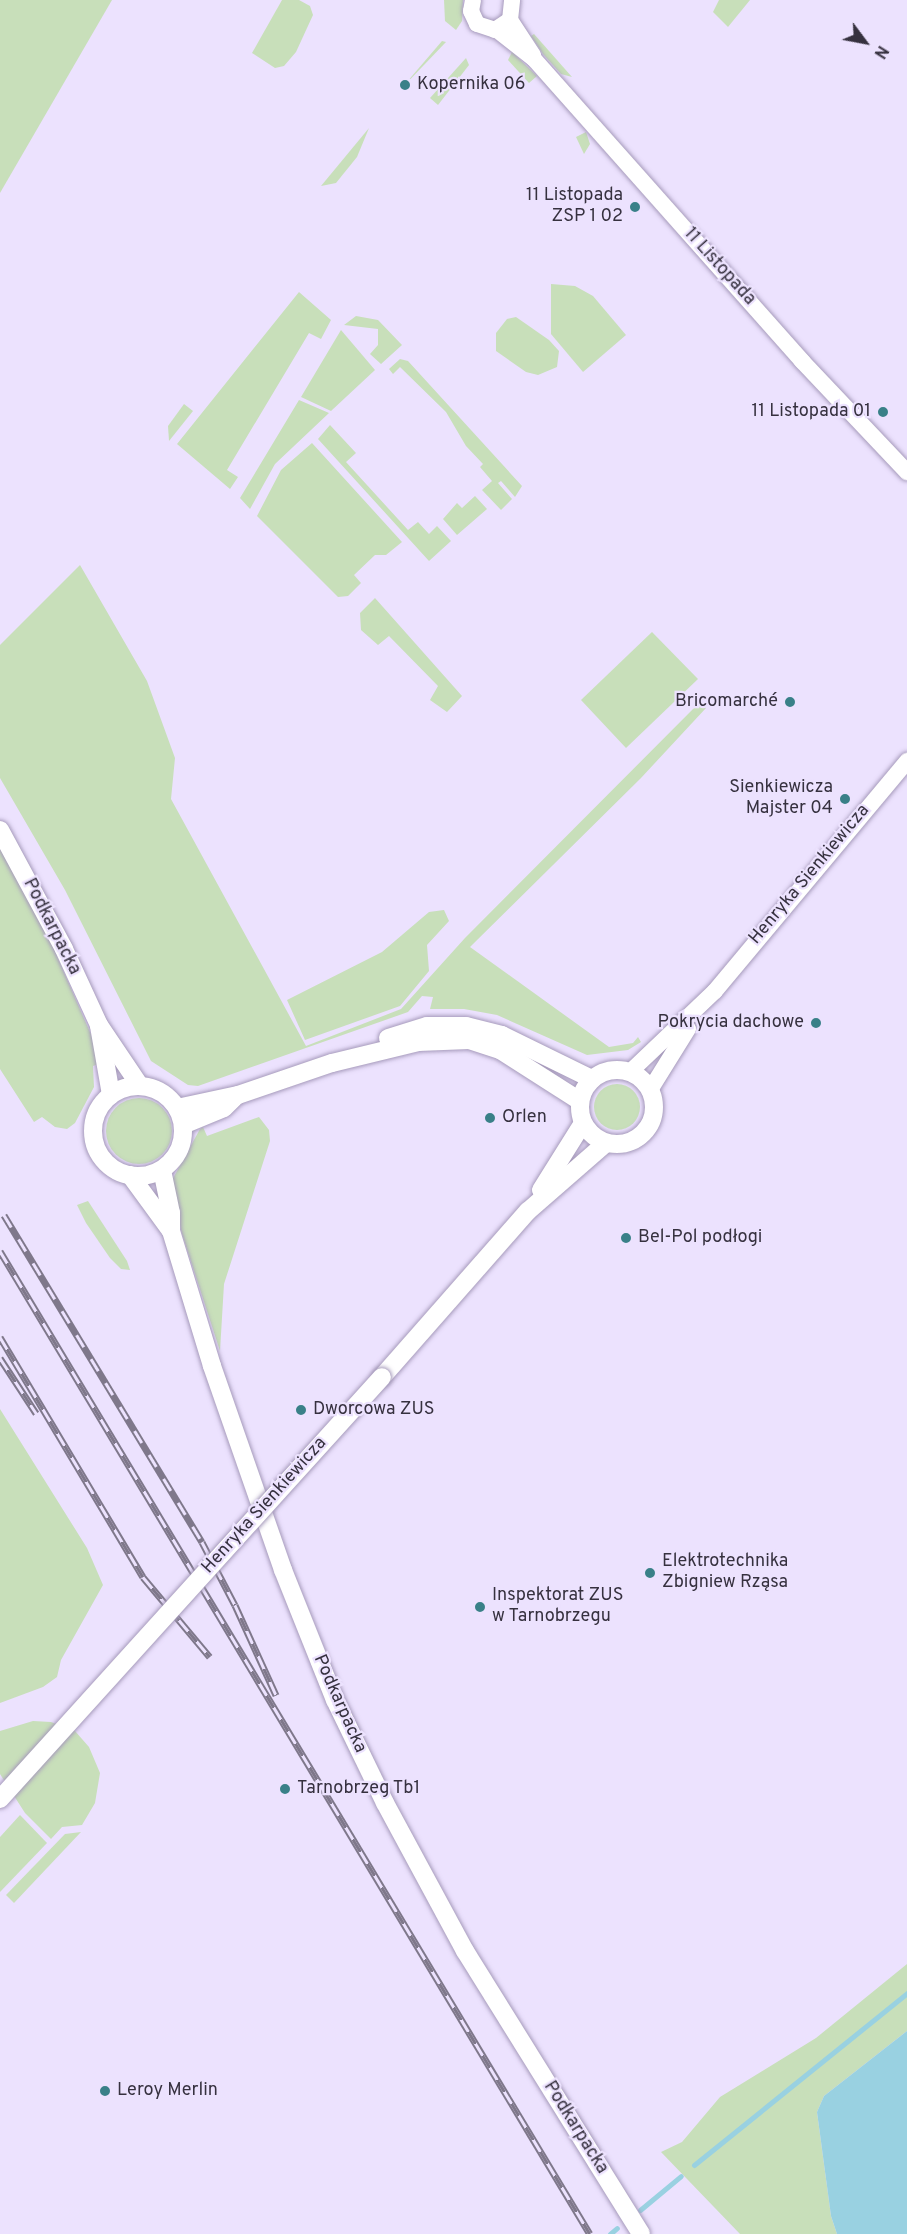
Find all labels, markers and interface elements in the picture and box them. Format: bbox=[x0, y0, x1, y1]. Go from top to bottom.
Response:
north arrow bbox=[835, 12, 895, 72]
text: N bbox=[869, 41, 892, 62]
place label: Kopernika 06 bbox=[417, 74, 525, 96]
marker: Kopernika 06 bbox=[398, 78, 412, 92]
place label: 11 Listopada ZSP 1 02 bbox=[526, 186, 623, 228]
marker: 11 Listopada ZSP 1 02 bbox=[628, 200, 642, 214]
street label: 11 Listopada bbox=[679, 224, 759, 310]
place label: 11 Listopada 01 bbox=[752, 401, 871, 423]
marker: 11 Listopada 01 bbox=[876, 405, 890, 419]
place label: Bricomarché bbox=[675, 691, 778, 713]
marker: Bricomarché bbox=[783, 695, 797, 709]
place label: Sienkiewicza Majster 04 bbox=[729, 778, 833, 820]
marker: Sienkiewicza Majster 04 bbox=[838, 792, 852, 806]
street label: Henryka Sienkiewicza bbox=[745, 801, 875, 949]
street label: Podkarpacka bbox=[17, 875, 85, 979]
place label: Pokrycia dachowe bbox=[658, 1012, 804, 1034]
marker: Pokrycia dachowe bbox=[809, 1016, 823, 1030]
place label: Orlen bbox=[502, 1107, 547, 1129]
marker: Orlen bbox=[483, 1111, 497, 1125]
place label: Bel-Pol podłogi bbox=[638, 1227, 762, 1249]
marker: Bel-Pol podłogi bbox=[619, 1231, 633, 1245]
place label: Dworcowa ZUS bbox=[313, 1399, 435, 1421]
marker: Dworcowa ZUS bbox=[294, 1403, 308, 1417]
street label: Henryka Sienkiewicza bbox=[198, 1433, 332, 1579]
place label: Elektrotechnika Zbigniew Rząsa bbox=[662, 1552, 788, 1594]
marker: Elektrotechnika Zbigniew Rząsa bbox=[643, 1566, 657, 1580]
place label: Inspektorat ZUS w Tarnobrzegu bbox=[492, 1586, 624, 1628]
marker: Inspektorat ZUS w Tarnobrzegu bbox=[473, 1600, 487, 1614]
street label: Podkarpacka bbox=[308, 1652, 370, 1756]
place label: Tarnobrzeg Tb1 bbox=[297, 1778, 421, 1800]
marker: Tarnobrzeg Tb1 bbox=[278, 1782, 292, 1796]
street label: Podkarpacka bbox=[538, 2078, 612, 2178]
place label: Leroy Merlin bbox=[117, 2080, 218, 2102]
marker: Leroy Merlin bbox=[98, 2084, 112, 2098]

